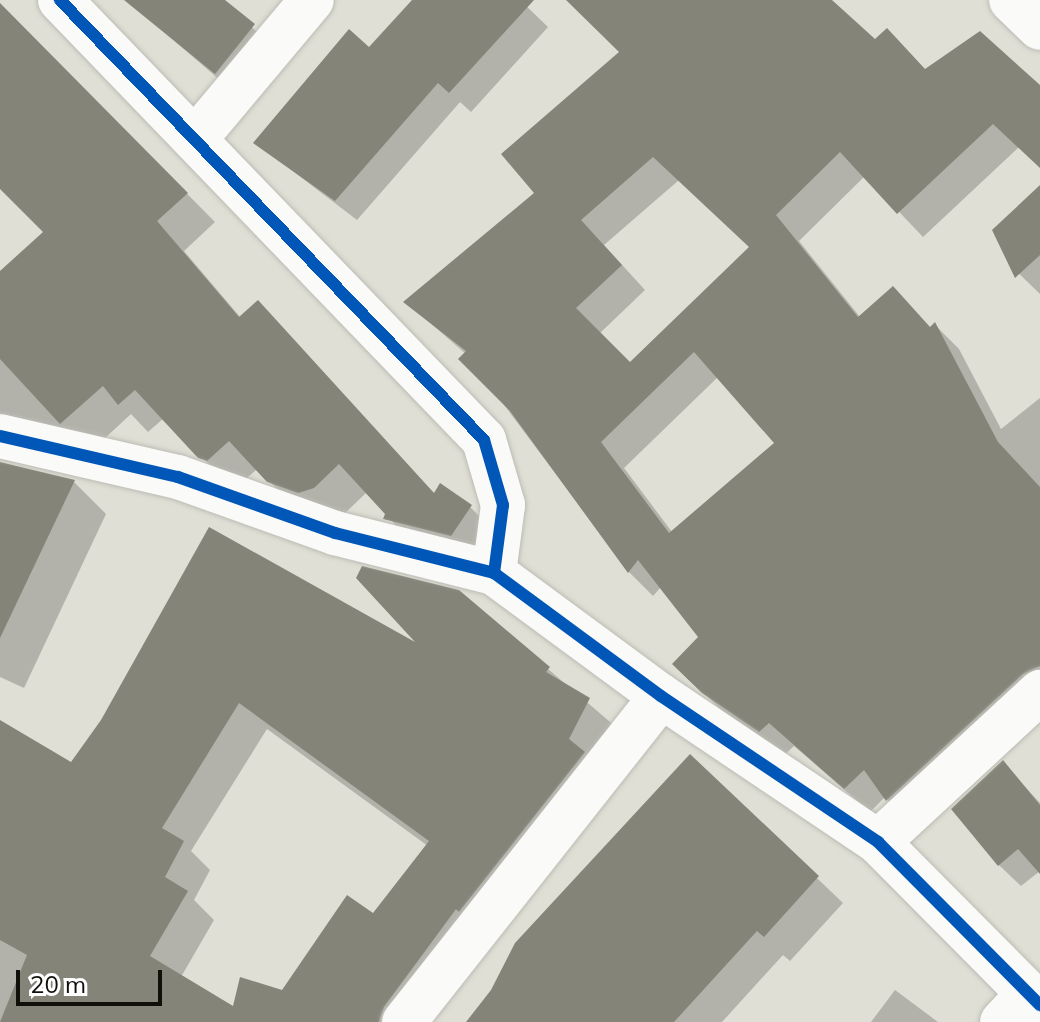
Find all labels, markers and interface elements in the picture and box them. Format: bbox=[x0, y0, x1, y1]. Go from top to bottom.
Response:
scale bar bbox=[20, 954, 166, 1004]
text: 20 m bbox=[30, 969, 86, 999]

